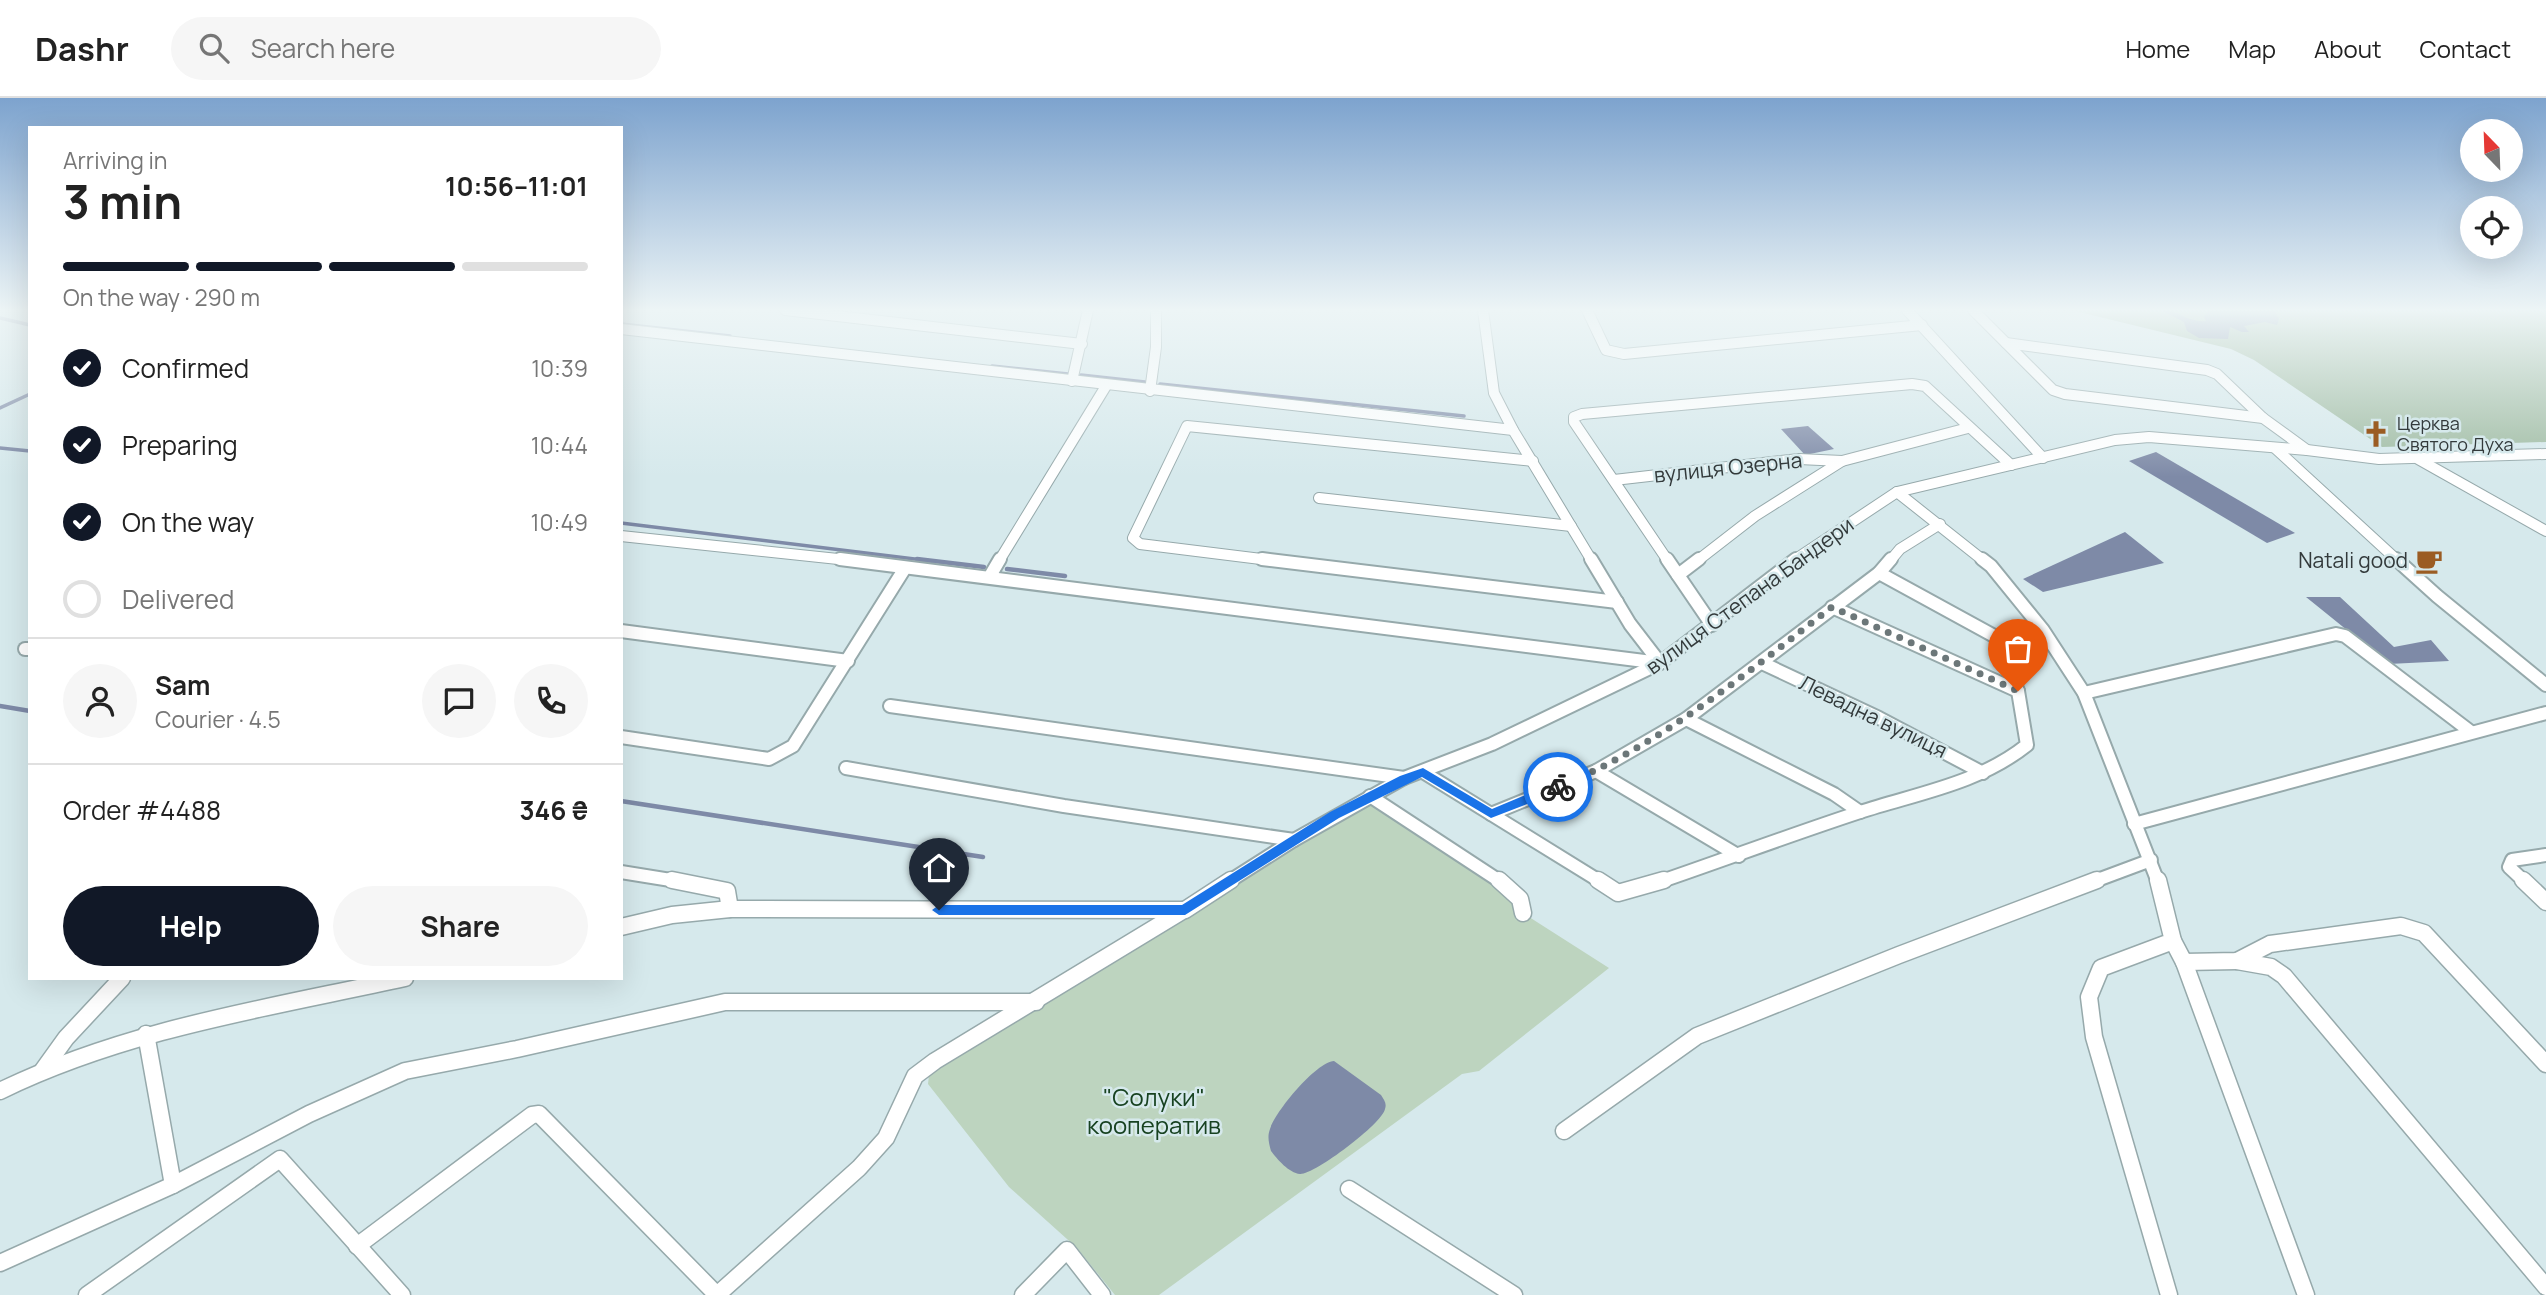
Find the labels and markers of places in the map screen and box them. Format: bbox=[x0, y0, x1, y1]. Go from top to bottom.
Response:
place label: Церква Святого Духа bbox=[2397, 411, 2513, 456]
church icon: Церква Святого Духа bbox=[2361, 419, 2391, 449]
place label: Natali good bbox=[2298, 546, 2408, 574]
cafe icon: Natali good bbox=[2414, 546, 2444, 576]
pin bbox=[1988, 619, 2048, 691]
pin bbox=[909, 838, 969, 910]

